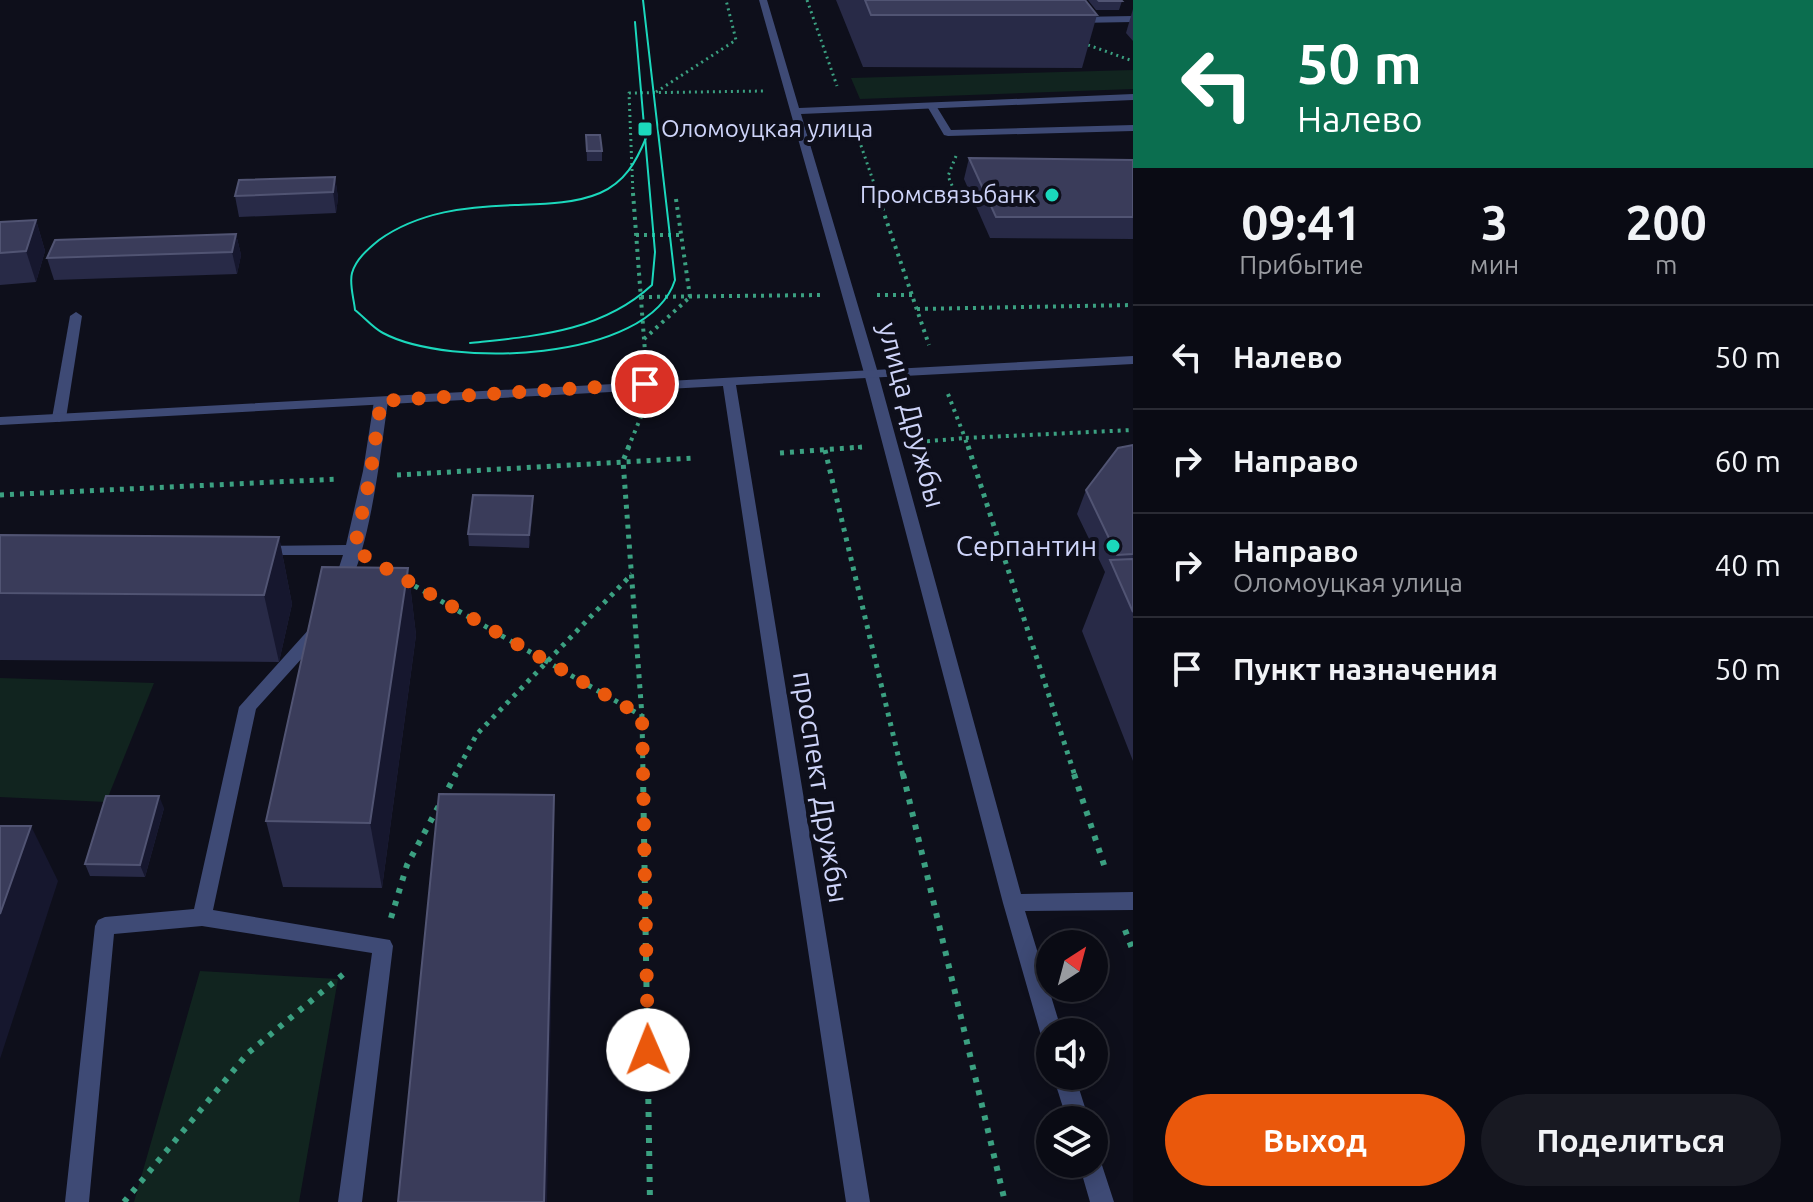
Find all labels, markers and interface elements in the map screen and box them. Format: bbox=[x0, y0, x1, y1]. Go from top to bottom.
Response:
icon: left bbox=[1165, 32, 1269, 136]
text: 50 m bbox=[1297, 32, 1422, 95]
text: Налево bbox=[1297, 98, 1422, 139]
place label: Оломоуцкая улица bbox=[661, 115, 873, 142]
marker: Оломоуцкая улица bbox=[636, 120, 654, 138]
place label: Промсвязьбанк bbox=[860, 181, 1036, 208]
marker: Промсвязьбанк bbox=[1043, 186, 1061, 204]
text: 09:41 bbox=[1241, 195, 1361, 249]
text: 3 bbox=[1481, 195, 1508, 249]
text: 200 bbox=[1626, 195, 1707, 249]
text: Прибытие bbox=[1239, 250, 1364, 279]
text: мин bbox=[1470, 250, 1519, 279]
text: m bbox=[1655, 250, 1677, 279]
street label: улица Дружбы bbox=[873, 319, 952, 511]
icon: left bbox=[1165, 335, 1209, 379]
text: Налево bbox=[1233, 340, 1343, 374]
text: 50 m bbox=[1714, 340, 1781, 374]
pin bbox=[611, 350, 679, 418]
icon: arrive bbox=[623, 362, 667, 406]
icon: right bbox=[1165, 439, 1209, 483]
text: Направо bbox=[1233, 444, 1359, 478]
text: 60 m bbox=[1714, 444, 1781, 478]
place label: Серпантин bbox=[956, 530, 1097, 561]
text: Направо bbox=[1233, 534, 1359, 568]
marker: Серпантин bbox=[1104, 537, 1122, 555]
icon: right bbox=[1165, 543, 1209, 587]
text: 40 m bbox=[1714, 548, 1781, 582]
text: Оломоуцкая улица bbox=[1233, 568, 1463, 597]
icon: arrive bbox=[1165, 647, 1209, 691]
text: Пункт назначения bbox=[1233, 652, 1498, 686]
text: 50 m bbox=[1714, 652, 1781, 686]
street label: проспект Дружбы bbox=[788, 669, 855, 905]
north arrow bbox=[1036, 930, 1108, 1002]
map controls bbox=[1036, 930, 1108, 1178]
position arrow bbox=[606, 1008, 690, 1092]
button: sound bbox=[1036, 1018, 1108, 1090]
button: Выход bbox=[1165, 1094, 1465, 1186]
button: Поделиться bbox=[1481, 1094, 1781, 1186]
button: layers bbox=[1036, 1106, 1108, 1178]

